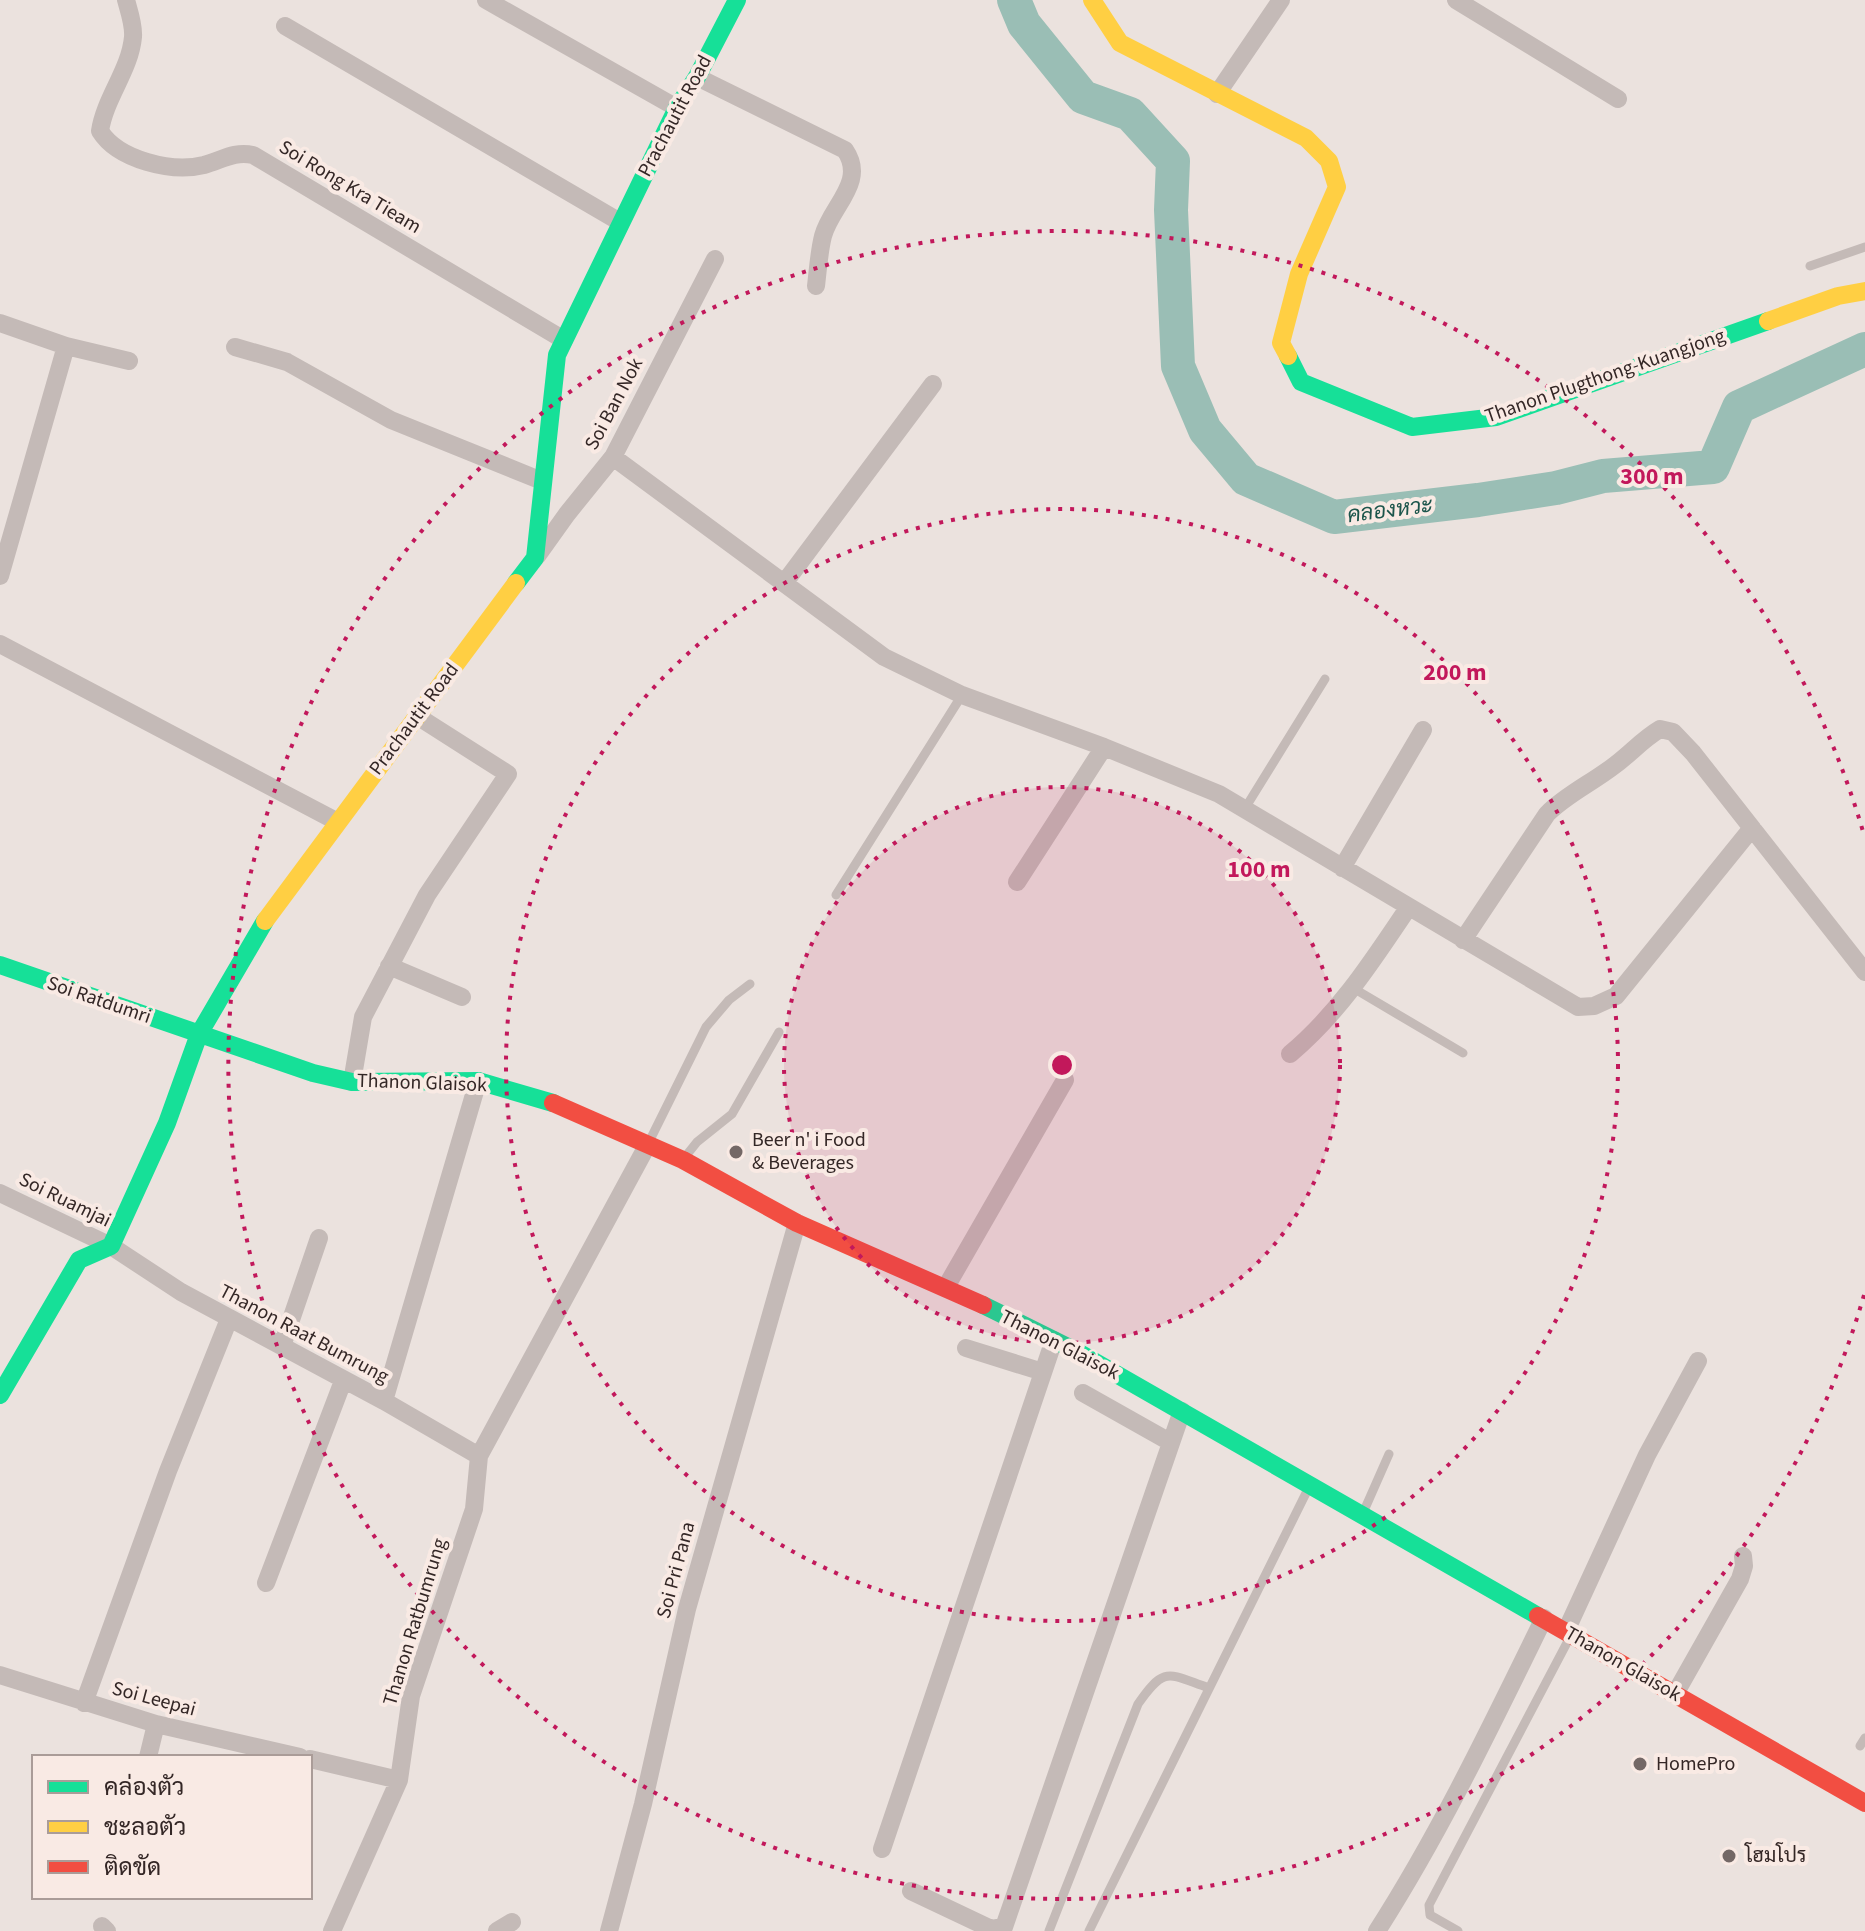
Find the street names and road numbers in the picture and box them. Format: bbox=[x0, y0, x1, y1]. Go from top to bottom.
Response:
street label: Prachautit Road bbox=[631, 50, 719, 182]
street label: Soi Rong Kra Tieam bbox=[274, 133, 426, 241]
street label: Thanon Plugthong-Kuangjong bbox=[1481, 322, 1729, 430]
street label: Soi Ban Nok bbox=[578, 353, 650, 455]
street label: Prachautit Road bbox=[362, 657, 466, 781]
street label: Soi Ratdumri bbox=[43, 969, 155, 1031]
street label: Thanon Glaisok bbox=[357, 1067, 488, 1099]
street label: Soi Ruamjai bbox=[14, 1166, 116, 1234]
street label: Thanon Raat Bumrung bbox=[214, 1277, 394, 1391]
street label: Thanon Glaisok bbox=[996, 1303, 1124, 1387]
street label: Soi Pri Pana bbox=[650, 1518, 702, 1622]
street label: Thanon Ratbumrung bbox=[376, 1535, 454, 1709]
street label: Thanon Glaisok bbox=[1560, 1619, 1686, 1709]
street label: Soi Leepai bbox=[109, 1674, 199, 1724]

